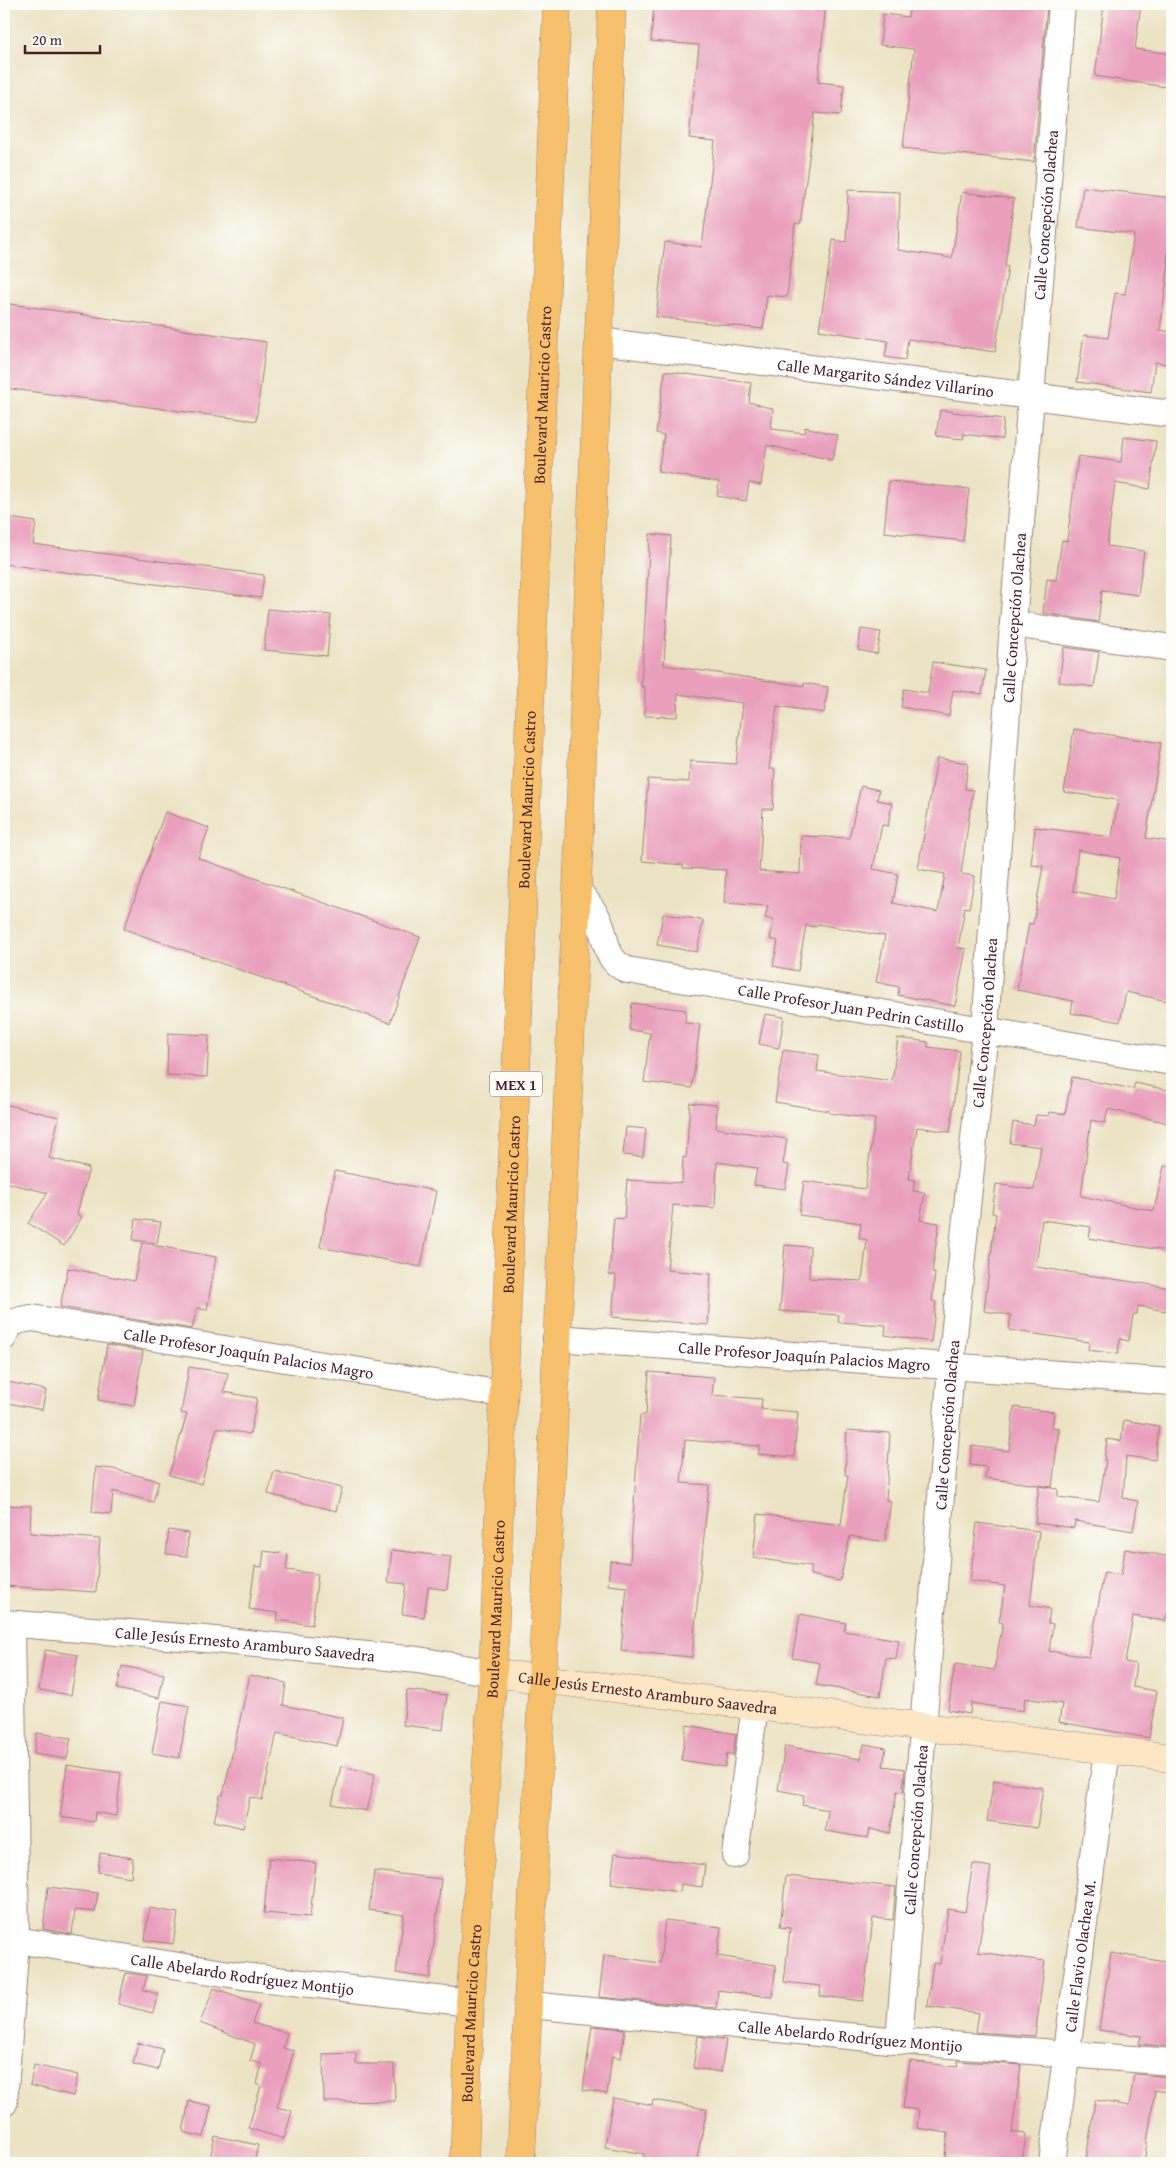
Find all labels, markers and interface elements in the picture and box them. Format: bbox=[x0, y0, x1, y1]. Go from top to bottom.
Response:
scale bar bbox=[25, 22, 100, 54]
text: 20 m bbox=[32, 29, 63, 50]
street label: Calle Concepción Olachea bbox=[1027, 129, 1064, 301]
street label: Boulevard Mauricio Castro bbox=[527, 305, 557, 484]
street label: Calle Margarito Sández Villarino bbox=[776, 352, 995, 403]
street label: Calle Concepción Olachea bbox=[996, 531, 1032, 704]
street label: Boulevard Mauricio Castro bbox=[511, 710, 542, 889]
street label: Calle Concepción Olachea bbox=[965, 936, 1003, 1109]
street label: Calle Profesor Juan Pedrin Castillo bbox=[736, 977, 966, 1039]
road number: MEX 1 bbox=[490, 1072, 542, 1096]
street label: Boulevard Mauricio Castro bbox=[496, 1115, 526, 1294]
street label: Calle Profesor Joaquín Palacios Magro bbox=[122, 1321, 375, 1385]
street label: Calle Profesor Joaquín Palacios Magro bbox=[677, 1335, 931, 1377]
street label: Calle Concepción Olachea bbox=[928, 1338, 966, 1511]
street label: Boulevard Mauricio Castro bbox=[479, 1519, 511, 1699]
street label: Calle Jesús Ernesto Aramburo Saavedra bbox=[114, 1620, 377, 1668]
street label: Calle Jesús Ernesto Aramburo Saavedra bbox=[517, 1664, 779, 1721]
street label: Calle Concepción Olachea bbox=[897, 1743, 934, 1915]
street label: Calle Flavio Olachea M. bbox=[1058, 1878, 1102, 2033]
street label: Boulevard Mauricio Castro bbox=[454, 1923, 487, 2103]
street label: Calle Abelardo Rodríguez Montijo bbox=[129, 1946, 355, 2001]
street label: Calle Abelardo Rodríguez Montijo bbox=[737, 2013, 964, 2058]

